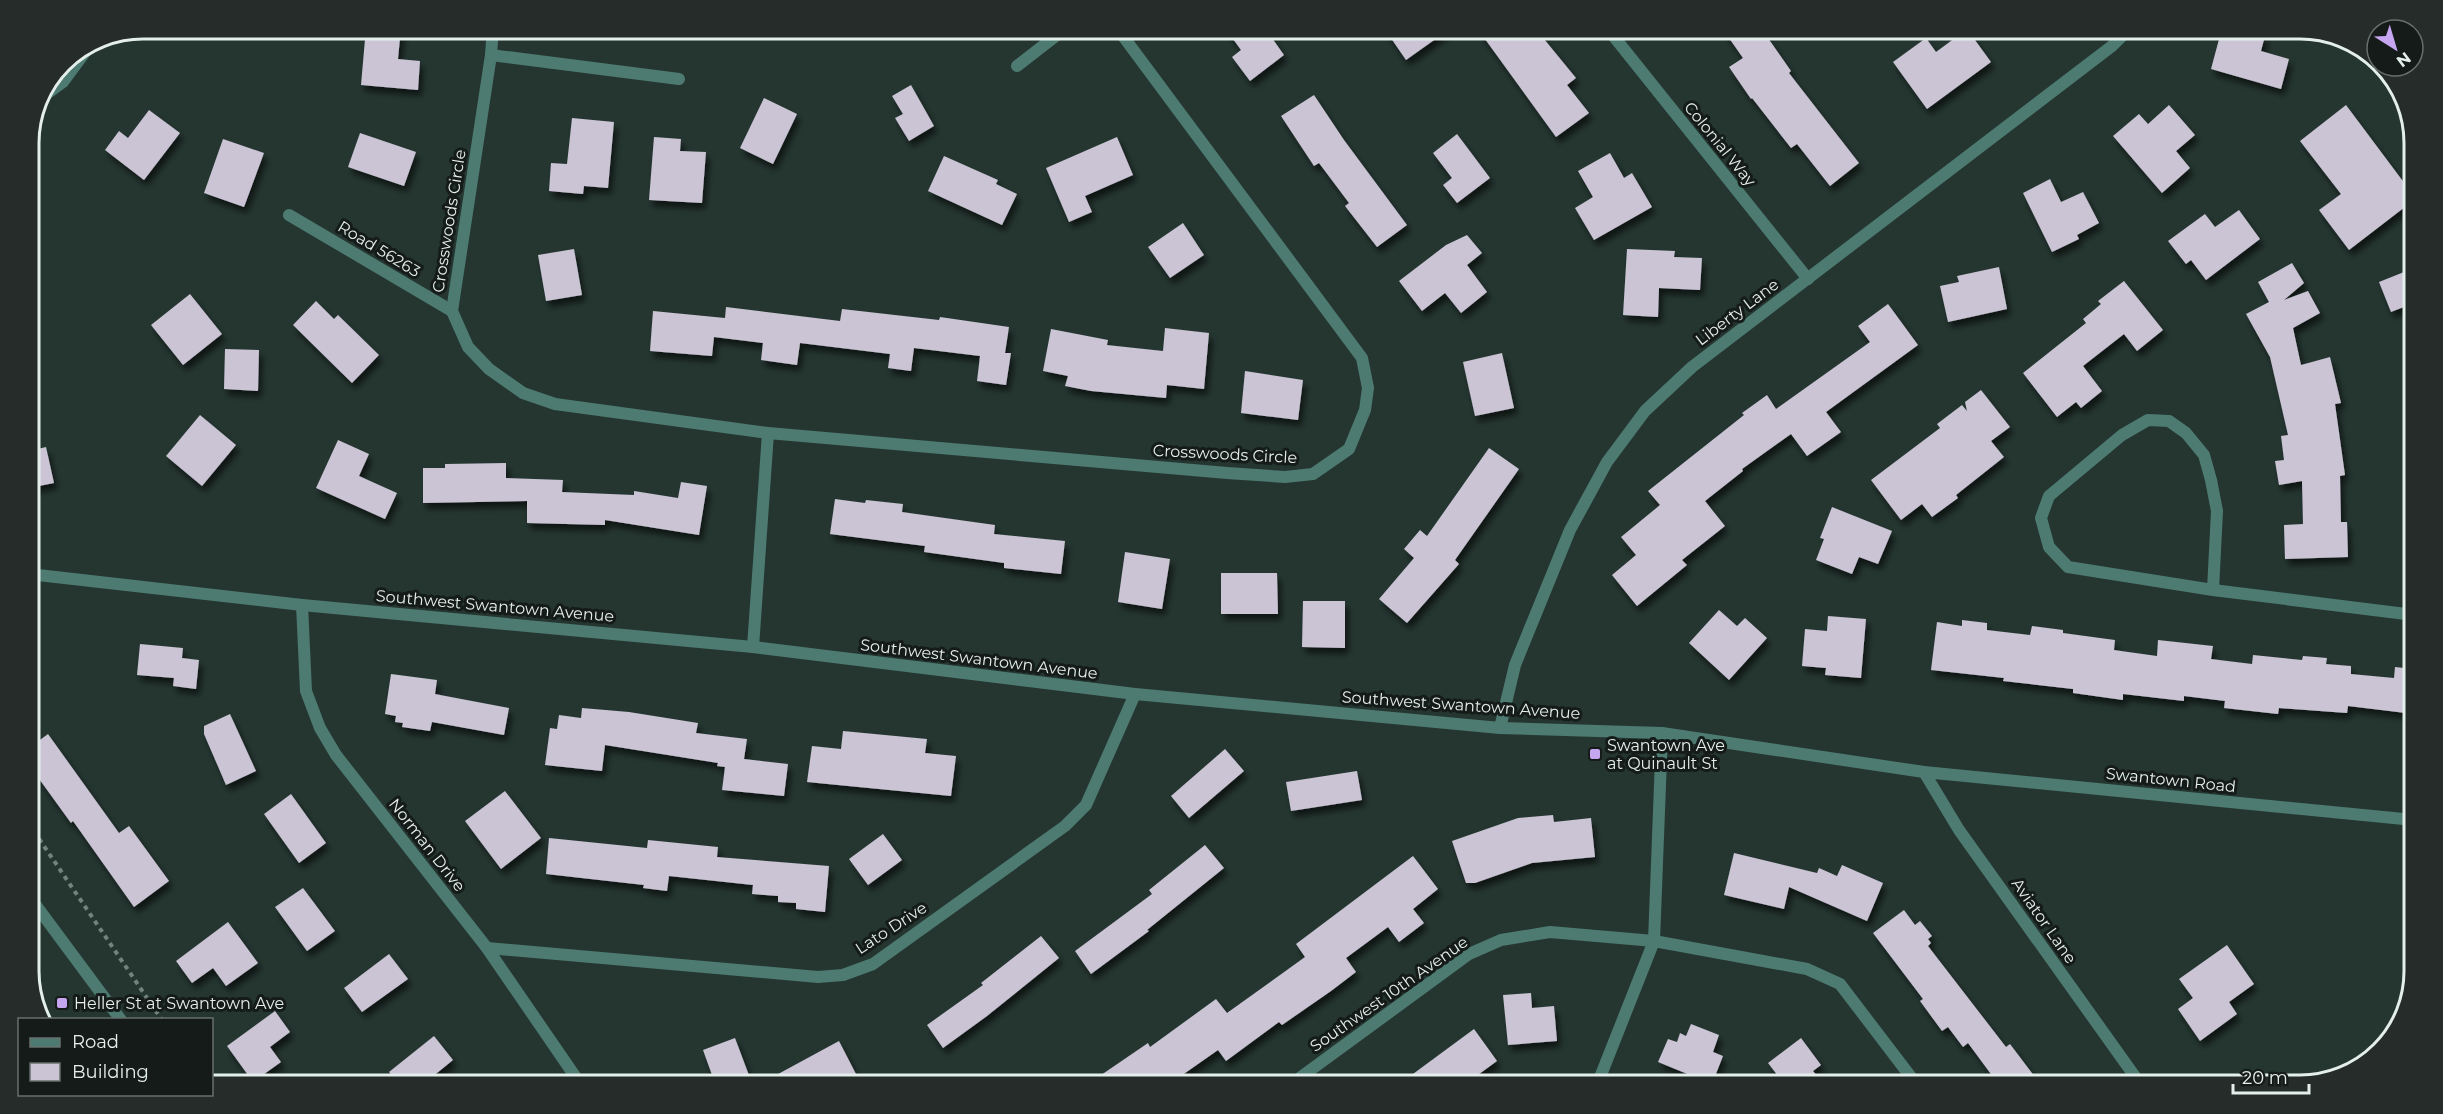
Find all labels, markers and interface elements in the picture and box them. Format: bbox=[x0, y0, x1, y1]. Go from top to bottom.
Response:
north arrow bbox=[2365, 18, 2425, 78]
text: N bbox=[2393, 48, 2415, 71]
street label: Colonial Way bbox=[1680, 98, 1760, 190]
street label: Crosswoods Circle bbox=[428, 148, 470, 294]
street label: Road 56263 bbox=[334, 217, 424, 281]
street label: Liberty Lane bbox=[1692, 275, 1782, 349]
street label: Crosswoods Circle bbox=[1152, 441, 1298, 467]
street label: Southwest Swantown Avenue bbox=[375, 586, 615, 626]
street label: Southwest Swantown Avenue bbox=[859, 635, 1099, 683]
street label: Southwest Swantown Avenue bbox=[1341, 687, 1581, 723]
place label: Swantown Ave at Quinault St bbox=[1607, 736, 1725, 773]
marker: Swantown Ave at Quinault St bbox=[1588, 747, 1602, 761]
street label: Swantown Road bbox=[2105, 764, 2237, 796]
street label: Norman Drive bbox=[385, 795, 469, 895]
street label: Aviator Lane bbox=[2008, 875, 2080, 967]
street label: Lato Drive bbox=[852, 898, 930, 958]
street label: Southwest 10th Avenue bbox=[1306, 932, 1472, 1056]
place label: Heller St at Swantown Ave bbox=[74, 994, 284, 1013]
marker: Heller St at Swantown Ave bbox=[55, 996, 69, 1010]
legend bbox=[18, 1018, 213, 1096]
text: Road bbox=[72, 1031, 119, 1053]
scale bar bbox=[2233, 1057, 2310, 1095]
text: Building bbox=[72, 1061, 149, 1083]
text: 20 m bbox=[2242, 1067, 2288, 1089]

